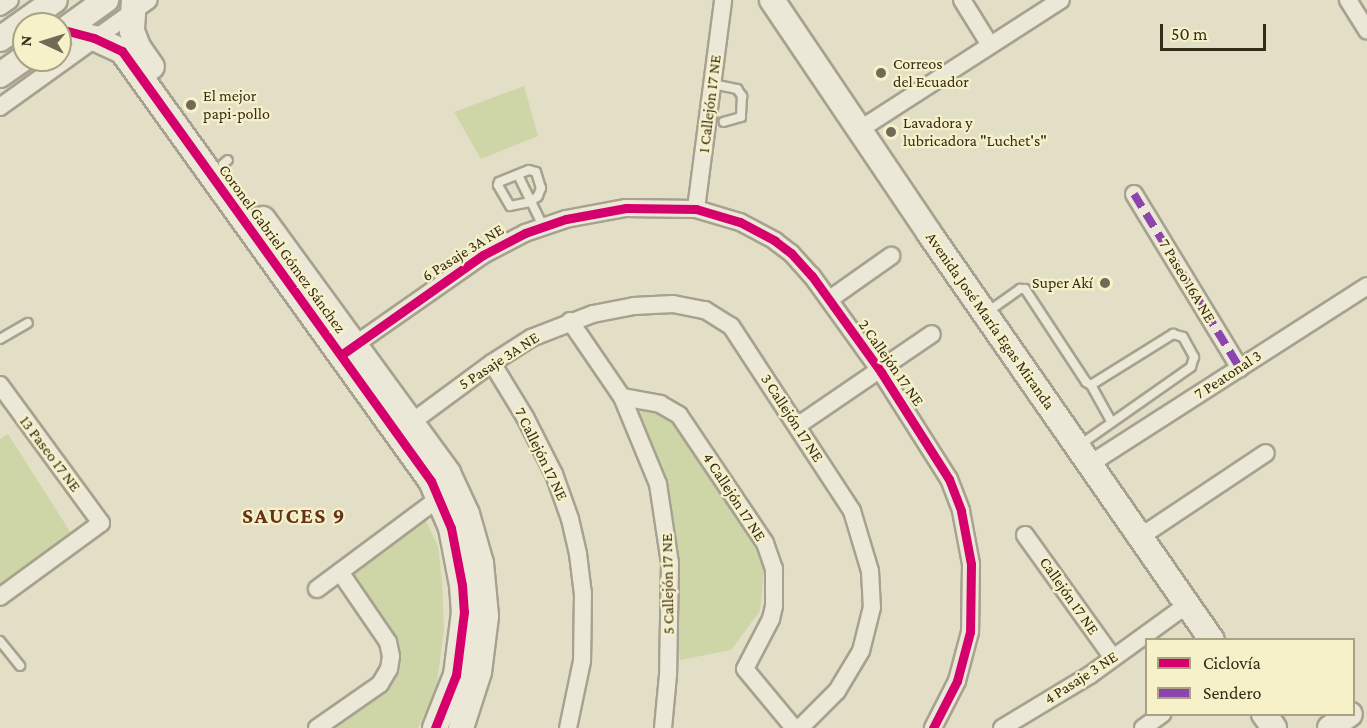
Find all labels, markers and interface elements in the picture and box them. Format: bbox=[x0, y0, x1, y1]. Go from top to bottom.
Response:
north arrow bbox=[12, 12, 72, 72]
scale bar bbox=[1163, 12, 1270, 50]
text: 50 m bbox=[1171, 24, 1208, 44]
text: N bbox=[17, 35, 34, 47]
street label: 1 Callejón 17 NE bbox=[694, 54, 726, 154]
place label: Correos del Ecuador bbox=[893, 54, 969, 92]
marker: Correos del Ecuador bbox=[874, 66, 888, 80]
place label: El mejor papi-pollo bbox=[203, 86, 270, 124]
marker: El mejor papi-pollo bbox=[184, 98, 198, 112]
place label: Lavadora y lubricadora "Luchet's" bbox=[903, 113, 1047, 151]
marker: Lavadora y lubricadora "Luchet's" bbox=[884, 125, 898, 139]
street label: Coronel Gabriel Gómez Sánchez bbox=[214, 161, 350, 337]
street label: 6 Pasaje 3A NE bbox=[419, 220, 507, 286]
street label: Avenida José María Egas Miranda bbox=[921, 229, 1059, 413]
street label: 7 Paseo 16A NE bbox=[1154, 236, 1220, 326]
place label: Super Akí bbox=[1032, 273, 1093, 293]
marker: Super Akí bbox=[1098, 276, 1112, 290]
street label: 2 Callejón 17 NE bbox=[854, 316, 928, 410]
street label: 5 Pasaje 3A NE bbox=[455, 328, 543, 394]
street label: 7 Peatonal 3 bbox=[1191, 346, 1265, 404]
street label: 3 Callejón 17 NE bbox=[756, 370, 828, 466]
street label: 7 Callejón 17 NE bbox=[510, 404, 572, 504]
street label: 13 Paseo 17 NE bbox=[15, 412, 85, 496]
street label: 4 Callejón 17 NE bbox=[698, 449, 770, 545]
district label: SAUCES 9 bbox=[242, 503, 346, 529]
street label: 5 Callejón 17 NE bbox=[658, 533, 678, 635]
street label: Callejón 17 NE bbox=[1035, 553, 1103, 639]
legend bbox=[1145, 638, 1355, 716]
street label: 4 Pasaje 3 NE bbox=[1041, 647, 1121, 709]
text: Ciclovía bbox=[1203, 653, 1261, 673]
text: Sendero bbox=[1203, 683, 1261, 703]

